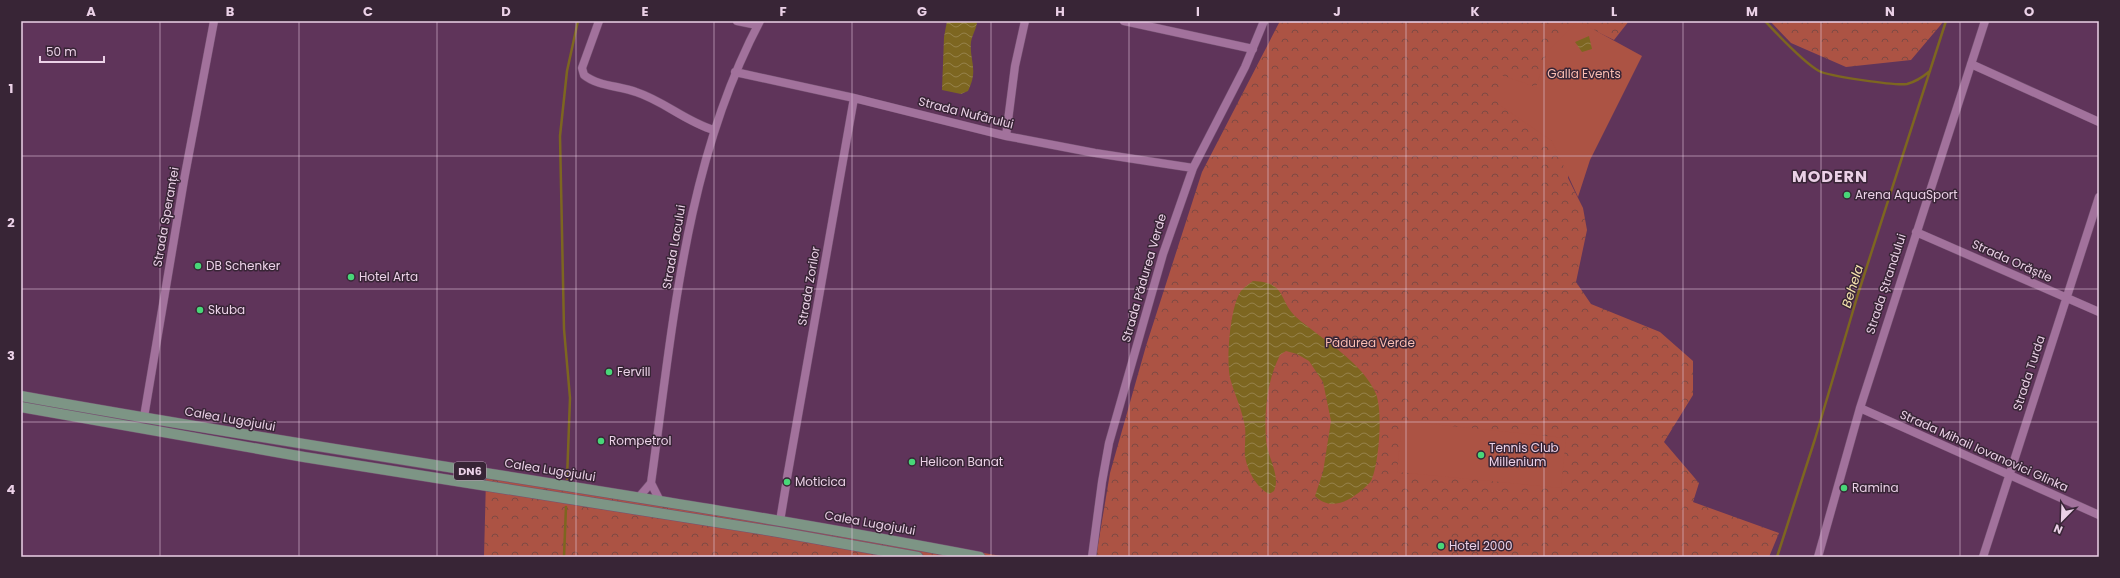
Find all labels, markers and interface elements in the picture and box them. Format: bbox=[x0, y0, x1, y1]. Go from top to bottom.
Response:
text: A bbox=[86, 2, 96, 21]
text: B bbox=[226, 2, 235, 21]
text: C bbox=[363, 2, 373, 21]
text: D bbox=[501, 2, 511, 21]
text: E bbox=[641, 2, 649, 21]
text: F bbox=[779, 2, 787, 21]
text: G bbox=[917, 2, 927, 21]
text: H bbox=[1055, 2, 1065, 21]
text: I bbox=[1196, 2, 1200, 21]
text: J bbox=[1333, 2, 1341, 21]
text: K bbox=[1470, 2, 1480, 21]
text: L bbox=[1611, 2, 1617, 21]
text: M bbox=[1746, 2, 1758, 21]
text: N bbox=[1885, 2, 1895, 21]
text: O bbox=[2024, 2, 2034, 21]
scale bar bbox=[40, 38, 104, 64]
text: 50 m bbox=[46, 43, 77, 60]
park label: Galla Events bbox=[1547, 65, 1621, 82]
text: 1 bbox=[9, 79, 13, 98]
street label: Strada Nufărului bbox=[917, 92, 1015, 133]
district label: MODERN bbox=[1792, 165, 1868, 188]
street label: Strada Speranței bbox=[148, 166, 183, 268]
place label: Arena AquaSport bbox=[1855, 186, 1958, 203]
marker: Arena AquaSport bbox=[1842, 190, 1852, 200]
street label: Strada Lacului bbox=[658, 203, 689, 290]
street label: Strada Pădurea Verde bbox=[1117, 212, 1170, 344]
text: 2 bbox=[7, 213, 15, 232]
street label: Strada Ștrandului bbox=[1861, 231, 1910, 336]
street label: Strada Orăștie bbox=[1969, 235, 2055, 286]
street label: Strada Zorilor bbox=[793, 244, 824, 327]
place label: DB Schenker bbox=[206, 257, 281, 274]
marker: DB Schenker bbox=[193, 261, 203, 271]
water label: Behela bbox=[1837, 262, 1868, 310]
place label: Hotel Arta bbox=[359, 268, 418, 285]
marker: Hotel Arta bbox=[346, 272, 356, 282]
place label: Skuba bbox=[208, 301, 245, 318]
marker: Skuba bbox=[195, 305, 205, 315]
street label: Strada Turda bbox=[2008, 333, 2049, 413]
park label: Pădurea Verde bbox=[1325, 334, 1415, 351]
text: 3 bbox=[7, 346, 15, 365]
place label: Fervill bbox=[617, 363, 651, 380]
marker: Fervill bbox=[604, 367, 614, 377]
street label: Calea Lugojului bbox=[183, 402, 277, 435]
street label: Strada Mihail Iovanovici Glinka bbox=[1897, 406, 2071, 495]
place label: Rompetrol bbox=[609, 432, 671, 449]
marker: Rompetrol bbox=[596, 436, 606, 446]
place label: Tennis Club Millenium bbox=[1489, 439, 1559, 470]
marker: Tennis Club Millenium bbox=[1476, 450, 1486, 460]
place label: Helicon Banat bbox=[920, 453, 1003, 470]
street label: Calea Lugojului bbox=[503, 454, 597, 485]
marker: Helicon Banat bbox=[907, 457, 917, 467]
road number: DN6 bbox=[454, 462, 486, 480]
place label: Moticica bbox=[795, 473, 846, 490]
marker: Moticica bbox=[782, 477, 792, 487]
place label: Ramina bbox=[1852, 479, 1899, 496]
text: 4 bbox=[7, 480, 16, 499]
marker: Ramina bbox=[1839, 483, 1849, 493]
north arrow bbox=[2042, 500, 2082, 540]
street label: Calea Lugojului bbox=[823, 506, 917, 539]
text: N bbox=[2051, 520, 2065, 538]
place label: Hotel 2000 bbox=[1449, 537, 1512, 554]
marker: Hotel 2000 bbox=[1436, 541, 1446, 551]

